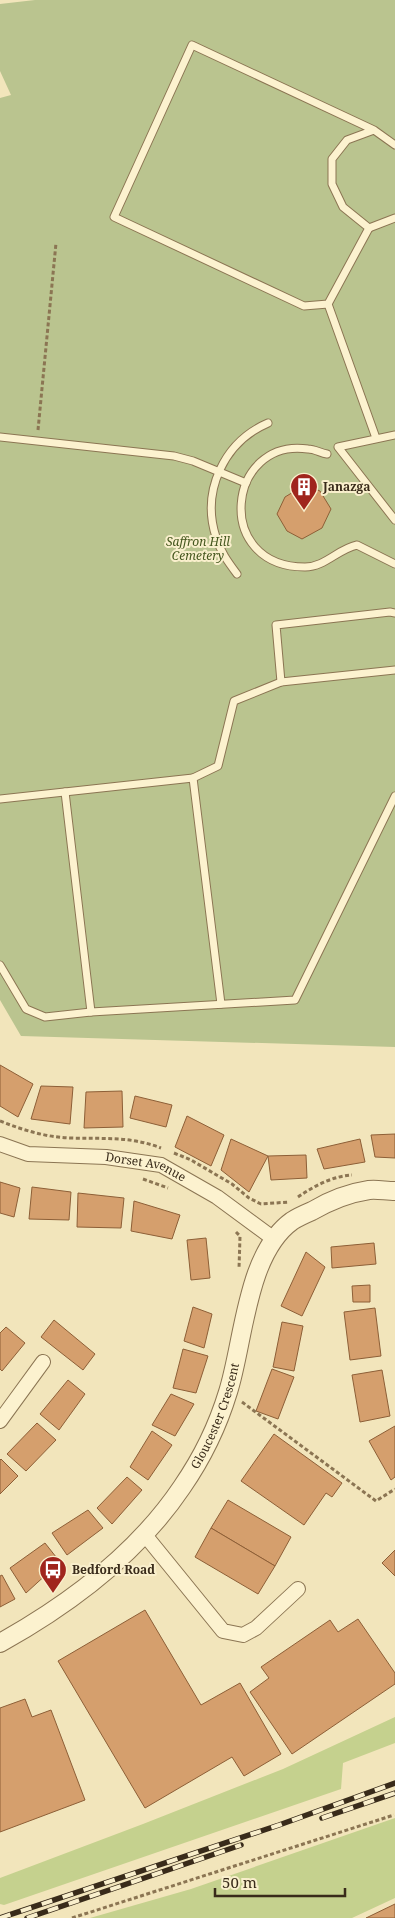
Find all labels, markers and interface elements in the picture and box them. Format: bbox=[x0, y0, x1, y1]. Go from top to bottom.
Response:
building icon: Janazga bbox=[289, 472, 319, 511]
place label: Janazga bbox=[322, 478, 370, 495]
park label: Saffron Hill Cemetery bbox=[166, 533, 230, 564]
street label: Dorset Avenue bbox=[104, 1148, 189, 1186]
street label: Gloucester Crescent bbox=[186, 1361, 243, 1472]
bus stop icon: Bedford Road bbox=[38, 1555, 68, 1594]
place label: Bedford Road bbox=[72, 1561, 155, 1578]
scale bar bbox=[215, 1866, 345, 1898]
text: 50 m bbox=[222, 1872, 257, 1892]

